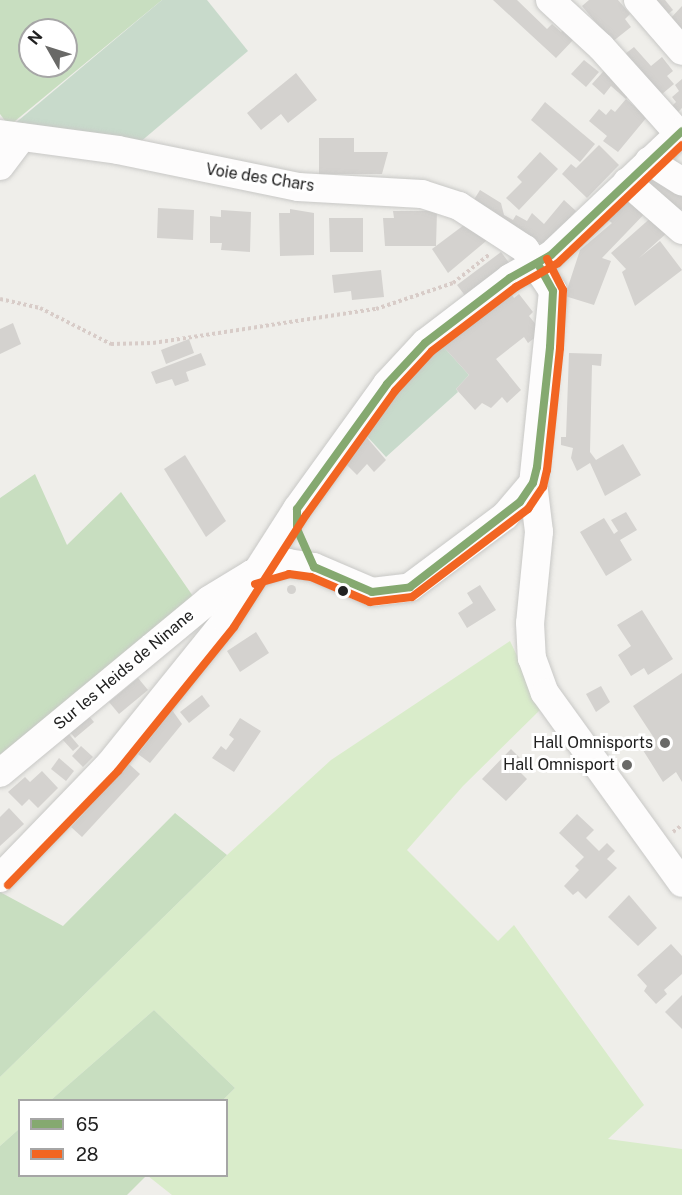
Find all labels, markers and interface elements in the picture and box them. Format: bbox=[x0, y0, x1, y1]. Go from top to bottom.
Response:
north arrow bbox=[18, 18, 78, 78]
text: N bbox=[24, 27, 46, 48]
street label: Voie des Chars bbox=[204, 160, 316, 196]
unlabelled marker bbox=[337, 585, 349, 597]
street label: Sur les Heids de Ninane bbox=[50, 606, 198, 734]
place label: Hall Omnisports bbox=[533, 733, 653, 753]
marker: Hall Omnisports bbox=[658, 736, 672, 750]
place label: Hall Omnisport bbox=[503, 755, 615, 775]
marker: Hall Omnisport bbox=[620, 758, 634, 772]
legend bbox=[18, 1099, 228, 1177]
text: 65 bbox=[76, 1114, 99, 1135]
text: 28 bbox=[76, 1144, 98, 1165]

